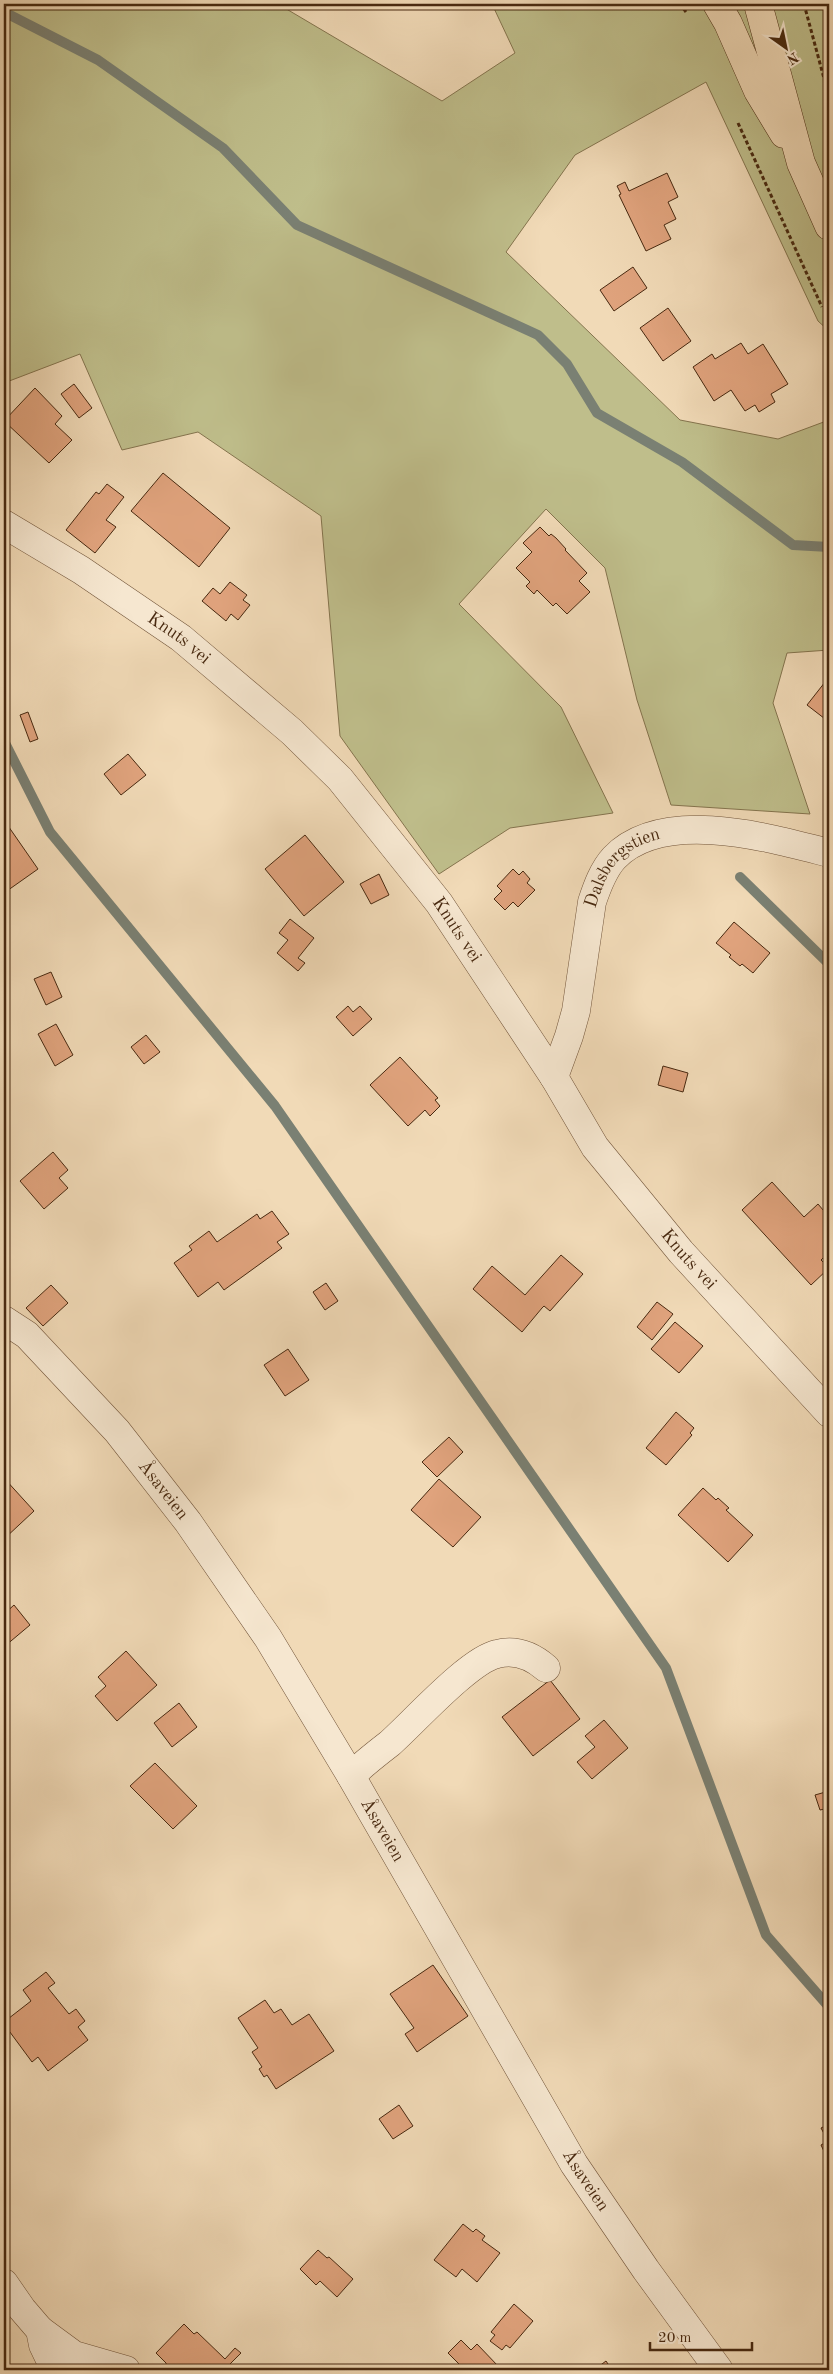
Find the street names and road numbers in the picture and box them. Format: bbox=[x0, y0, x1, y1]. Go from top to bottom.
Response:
street label: Knuts vei bbox=[144, 609, 214, 668]
street label: Dalsbergstien bbox=[582, 825, 662, 910]
street label: Knuts vei bbox=[429, 894, 485, 966]
street label: Knuts vei bbox=[657, 1226, 720, 1293]
street label: Åsaveien bbox=[135, 1454, 192, 1523]
street label: Åsaveien bbox=[357, 1793, 408, 1865]
street label: Åsaveien bbox=[559, 2144, 612, 2215]

